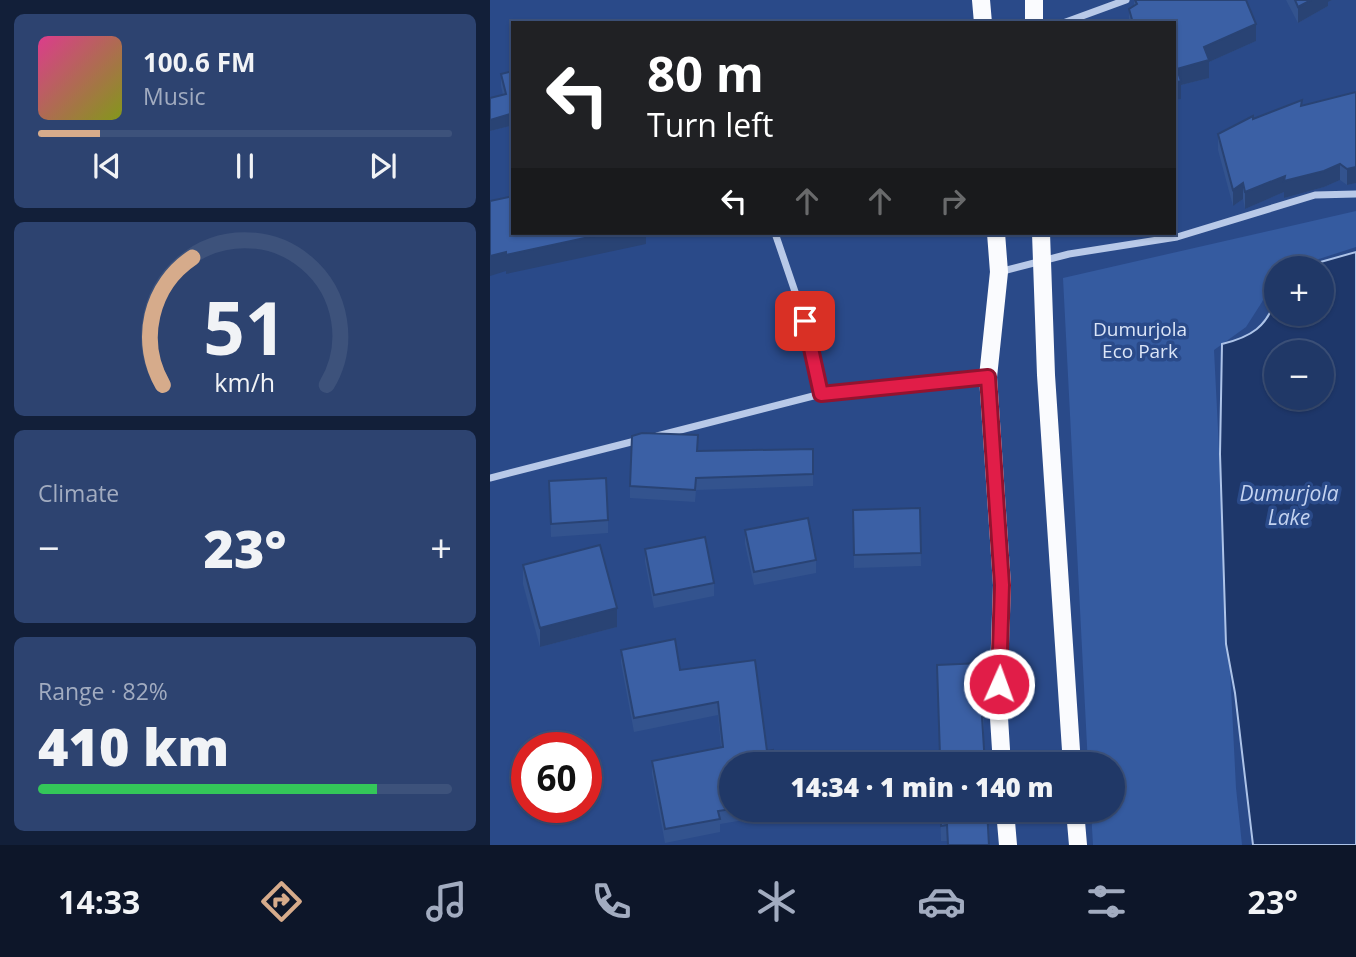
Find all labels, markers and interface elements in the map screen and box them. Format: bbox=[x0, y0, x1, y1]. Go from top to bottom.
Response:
text: 80 m bbox=[647, 40, 764, 106]
text: 100.6 FM bbox=[143, 44, 255, 80]
icon: left bbox=[532, 49, 623, 140]
text: Music bbox=[143, 80, 206, 112]
text: Turn left bbox=[647, 103, 773, 146]
icon: previous bbox=[88, 147, 126, 185]
icon: pause bbox=[226, 147, 264, 185]
icon: next bbox=[364, 147, 402, 185]
icon: left bbox=[715, 182, 753, 220]
icon: ahead bbox=[788, 182, 826, 220]
icon: ahead bbox=[861, 182, 899, 220]
icon: right bbox=[934, 182, 972, 220]
map controls bbox=[1264, 256, 1334, 410]
button: + bbox=[1264, 256, 1334, 326]
text: 51 bbox=[203, 277, 287, 376]
pin bbox=[775, 291, 835, 351]
icon: arrive bbox=[786, 302, 824, 340]
park label: Dumurjola Eco Park bbox=[1093, 316, 1187, 364]
button: − bbox=[1264, 340, 1334, 410]
text: km/h bbox=[215, 364, 275, 398]
text: Climate bbox=[38, 477, 119, 509]
water label: Dumurjola Lake bbox=[1239, 479, 1339, 531]
text: 23° bbox=[204, 512, 286, 583]
text: − bbox=[38, 521, 60, 573]
text: + bbox=[430, 521, 452, 573]
position arrow bbox=[962, 647, 1036, 721]
text: Range · 82% bbox=[38, 675, 168, 707]
text: 410 km bbox=[38, 710, 229, 781]
speed limit sign: 60 bbox=[511, 732, 602, 823]
text: 14:34 · 1 min · 140 m bbox=[791, 769, 1053, 805]
icon: directions bbox=[257, 877, 306, 926]
icon: music bbox=[422, 877, 471, 926]
icon: phone bbox=[587, 877, 636, 926]
icon: climate bbox=[752, 877, 801, 926]
icon: car bbox=[917, 877, 966, 926]
icon: filters bbox=[1082, 877, 1131, 926]
text: 14:33 bbox=[58, 880, 140, 923]
text: 23° bbox=[1248, 880, 1298, 923]

